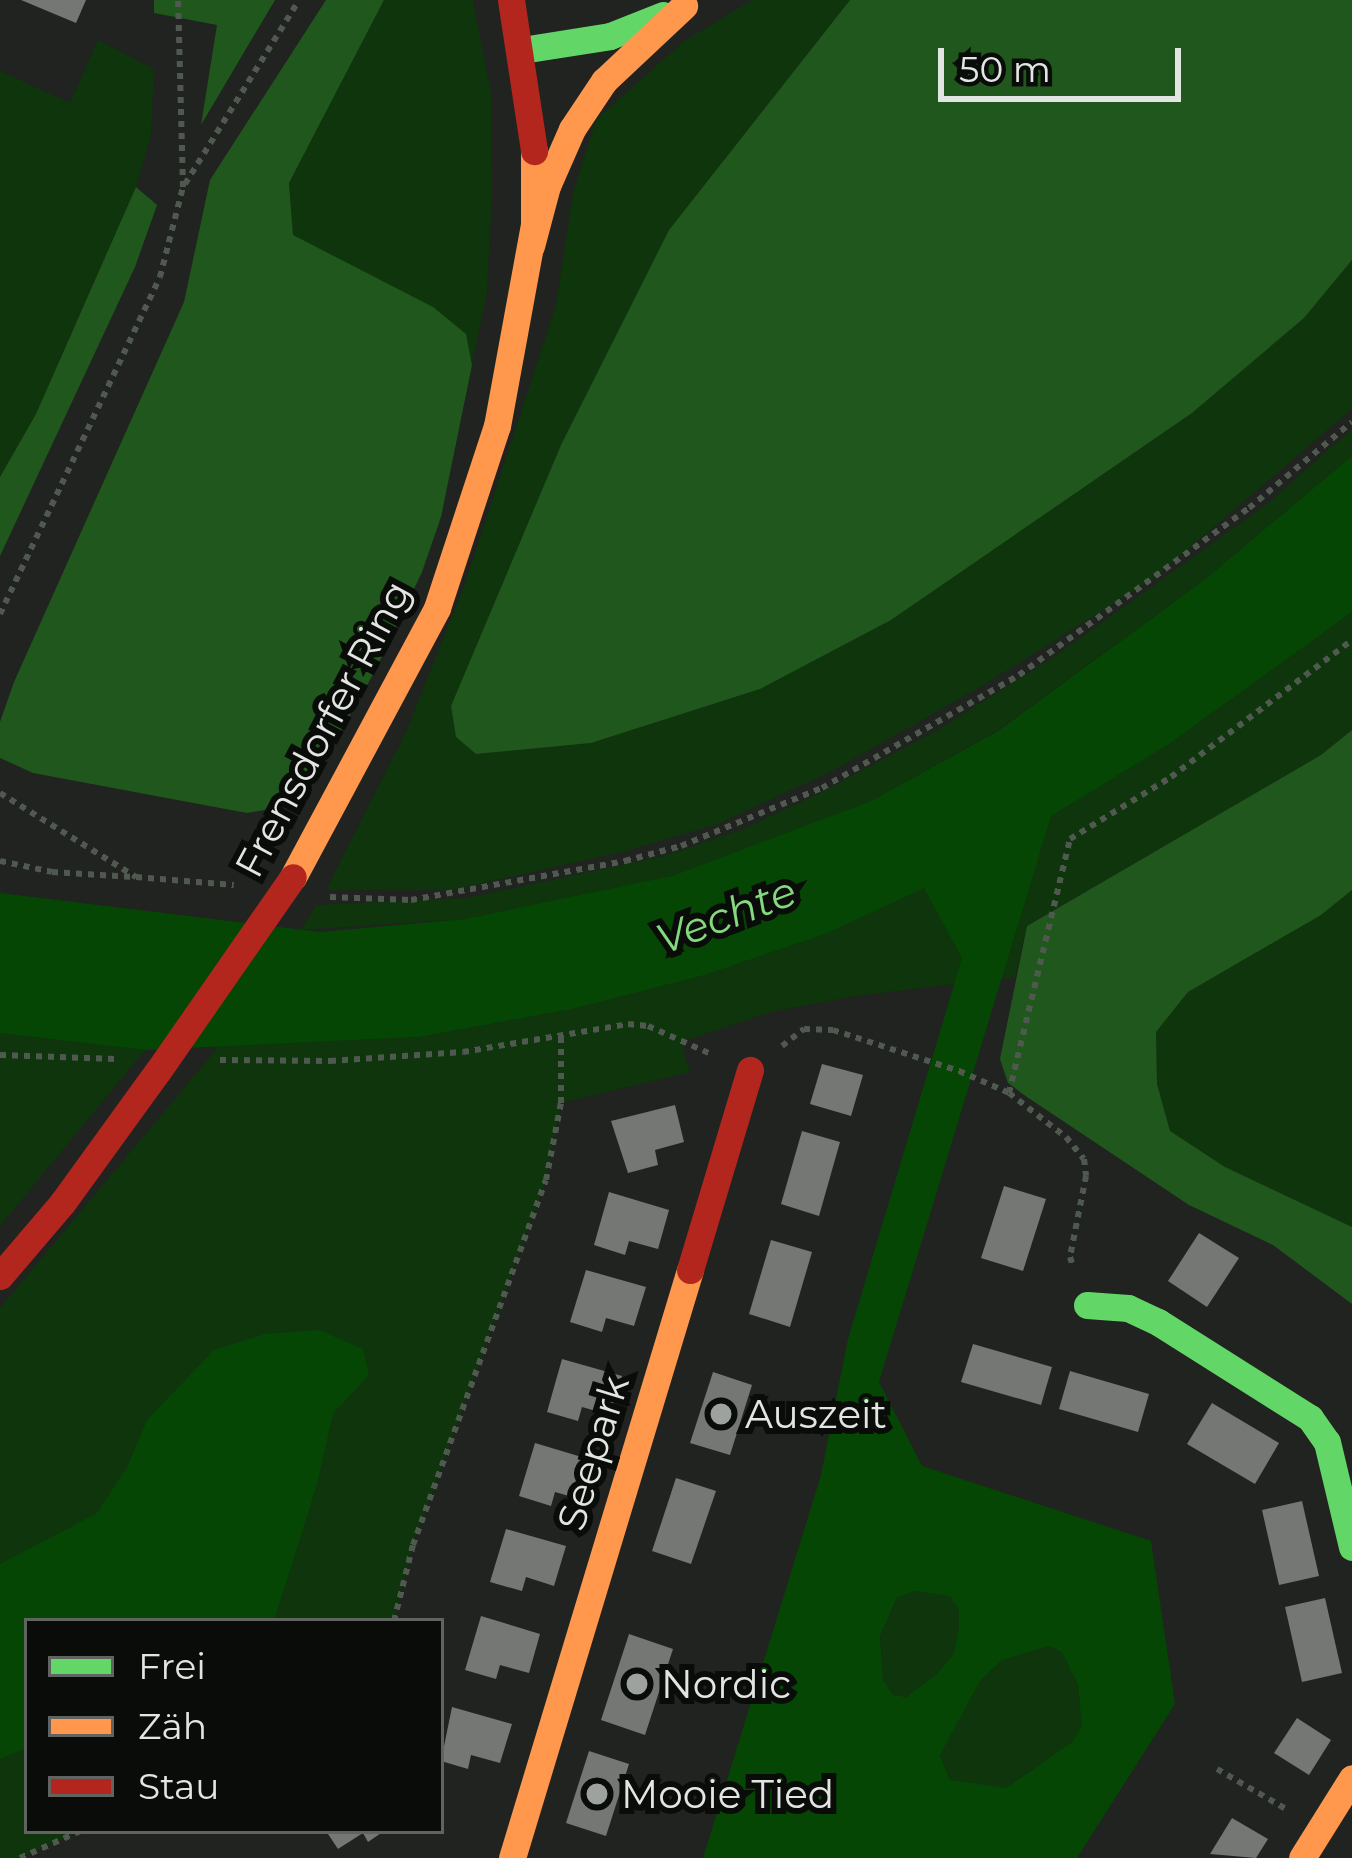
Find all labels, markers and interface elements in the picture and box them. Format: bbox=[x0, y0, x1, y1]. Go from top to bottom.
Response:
scale bar bbox=[944, 24, 1187, 98]
text: 50 m bbox=[959, 47, 1051, 91]
street label: Frensdorfer Ring bbox=[225, 573, 421, 885]
water label: Vechte bbox=[649, 865, 803, 965]
street label: Seepark bbox=[547, 1370, 639, 1536]
place label: Auszeit bbox=[745, 1391, 887, 1437]
marker: Auszeit bbox=[708, 1401, 734, 1427]
legend bbox=[24, 1618, 444, 1834]
text: Frei bbox=[138, 1644, 206, 1688]
place label: Nordic bbox=[661, 1661, 791, 1707]
marker: Nordic bbox=[624, 1671, 650, 1697]
text: Zäh bbox=[138, 1704, 207, 1748]
text: Stau bbox=[138, 1764, 219, 1808]
place label: Mooie Tied bbox=[621, 1771, 834, 1817]
marker: Mooie Tied bbox=[584, 1781, 610, 1807]

